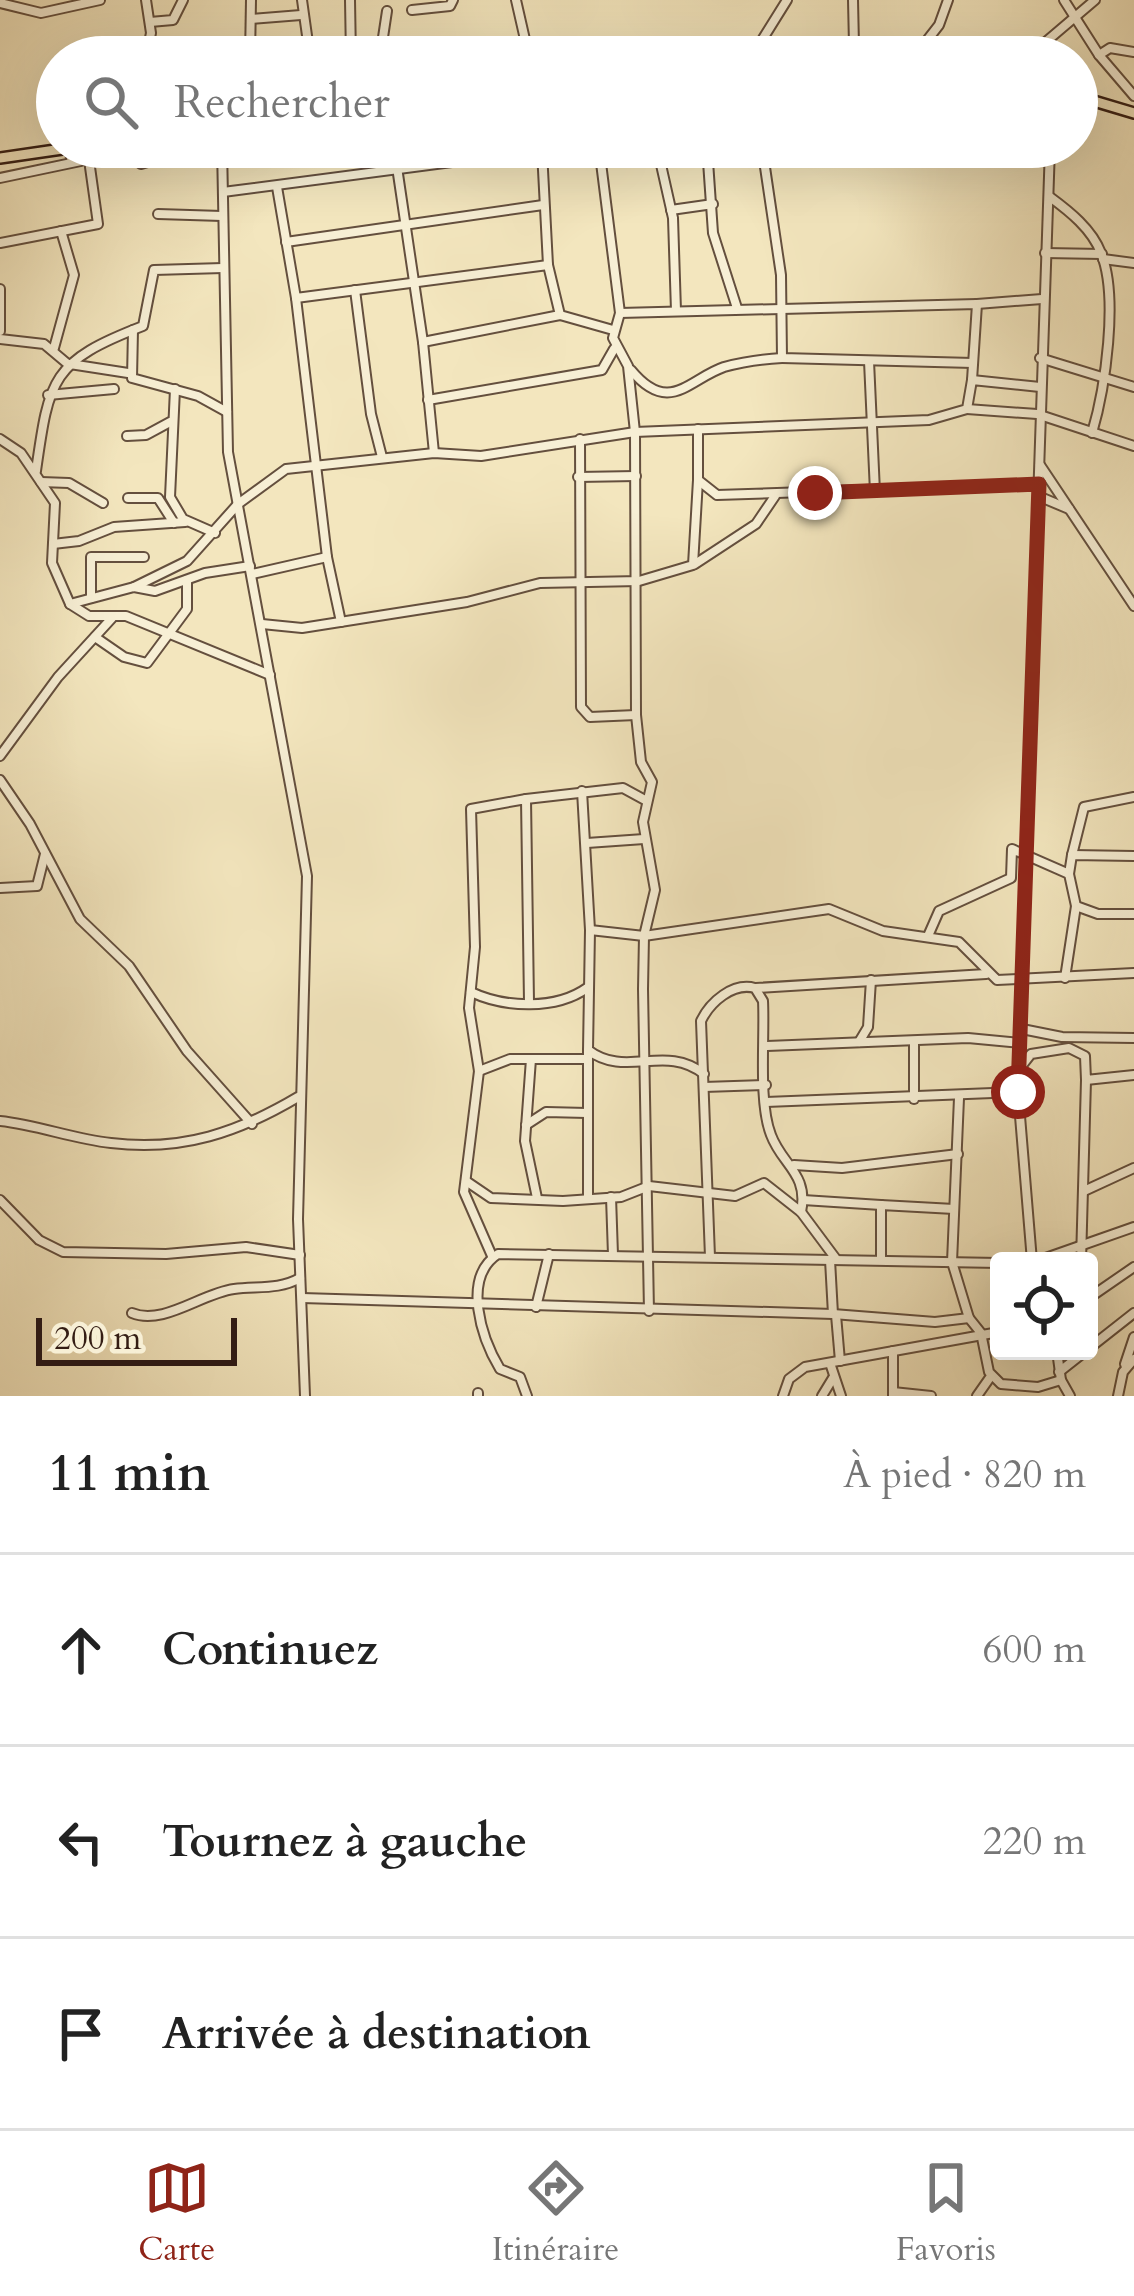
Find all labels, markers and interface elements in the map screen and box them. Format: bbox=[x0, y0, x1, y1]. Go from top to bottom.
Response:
search box bbox=[36, 36, 1098, 168]
icon: search bbox=[78, 69, 144, 135]
text: Rechercher bbox=[174, 72, 390, 133]
route end bbox=[788, 466, 842, 520]
route start bbox=[991, 1065, 1045, 1119]
map controls bbox=[990, 1252, 1098, 1360]
button: locate bbox=[990, 1252, 1098, 1360]
scale bar bbox=[36, 1312, 237, 1365]
text: 200 m bbox=[54, 1316, 141, 1361]
text: 11 min bbox=[48, 1439, 210, 1509]
text: À pied · 820 m bbox=[843, 1448, 1086, 1501]
icon: ahead bbox=[48, 1617, 114, 1683]
text: Continuez bbox=[162, 1619, 378, 1680]
text: 600 m bbox=[983, 1623, 1086, 1676]
icon: left bbox=[48, 1809, 114, 1875]
text: Tournez à gauche bbox=[162, 1811, 527, 1872]
text: 220 m bbox=[983, 1815, 1086, 1868]
icon: arrive bbox=[48, 2001, 114, 2067]
text: Arrivée à destination bbox=[162, 2003, 591, 2064]
tab: Carte bbox=[138, 2155, 215, 2272]
tab: Itinéraire bbox=[492, 2155, 619, 2272]
tab: Favoris bbox=[896, 2155, 996, 2272]

